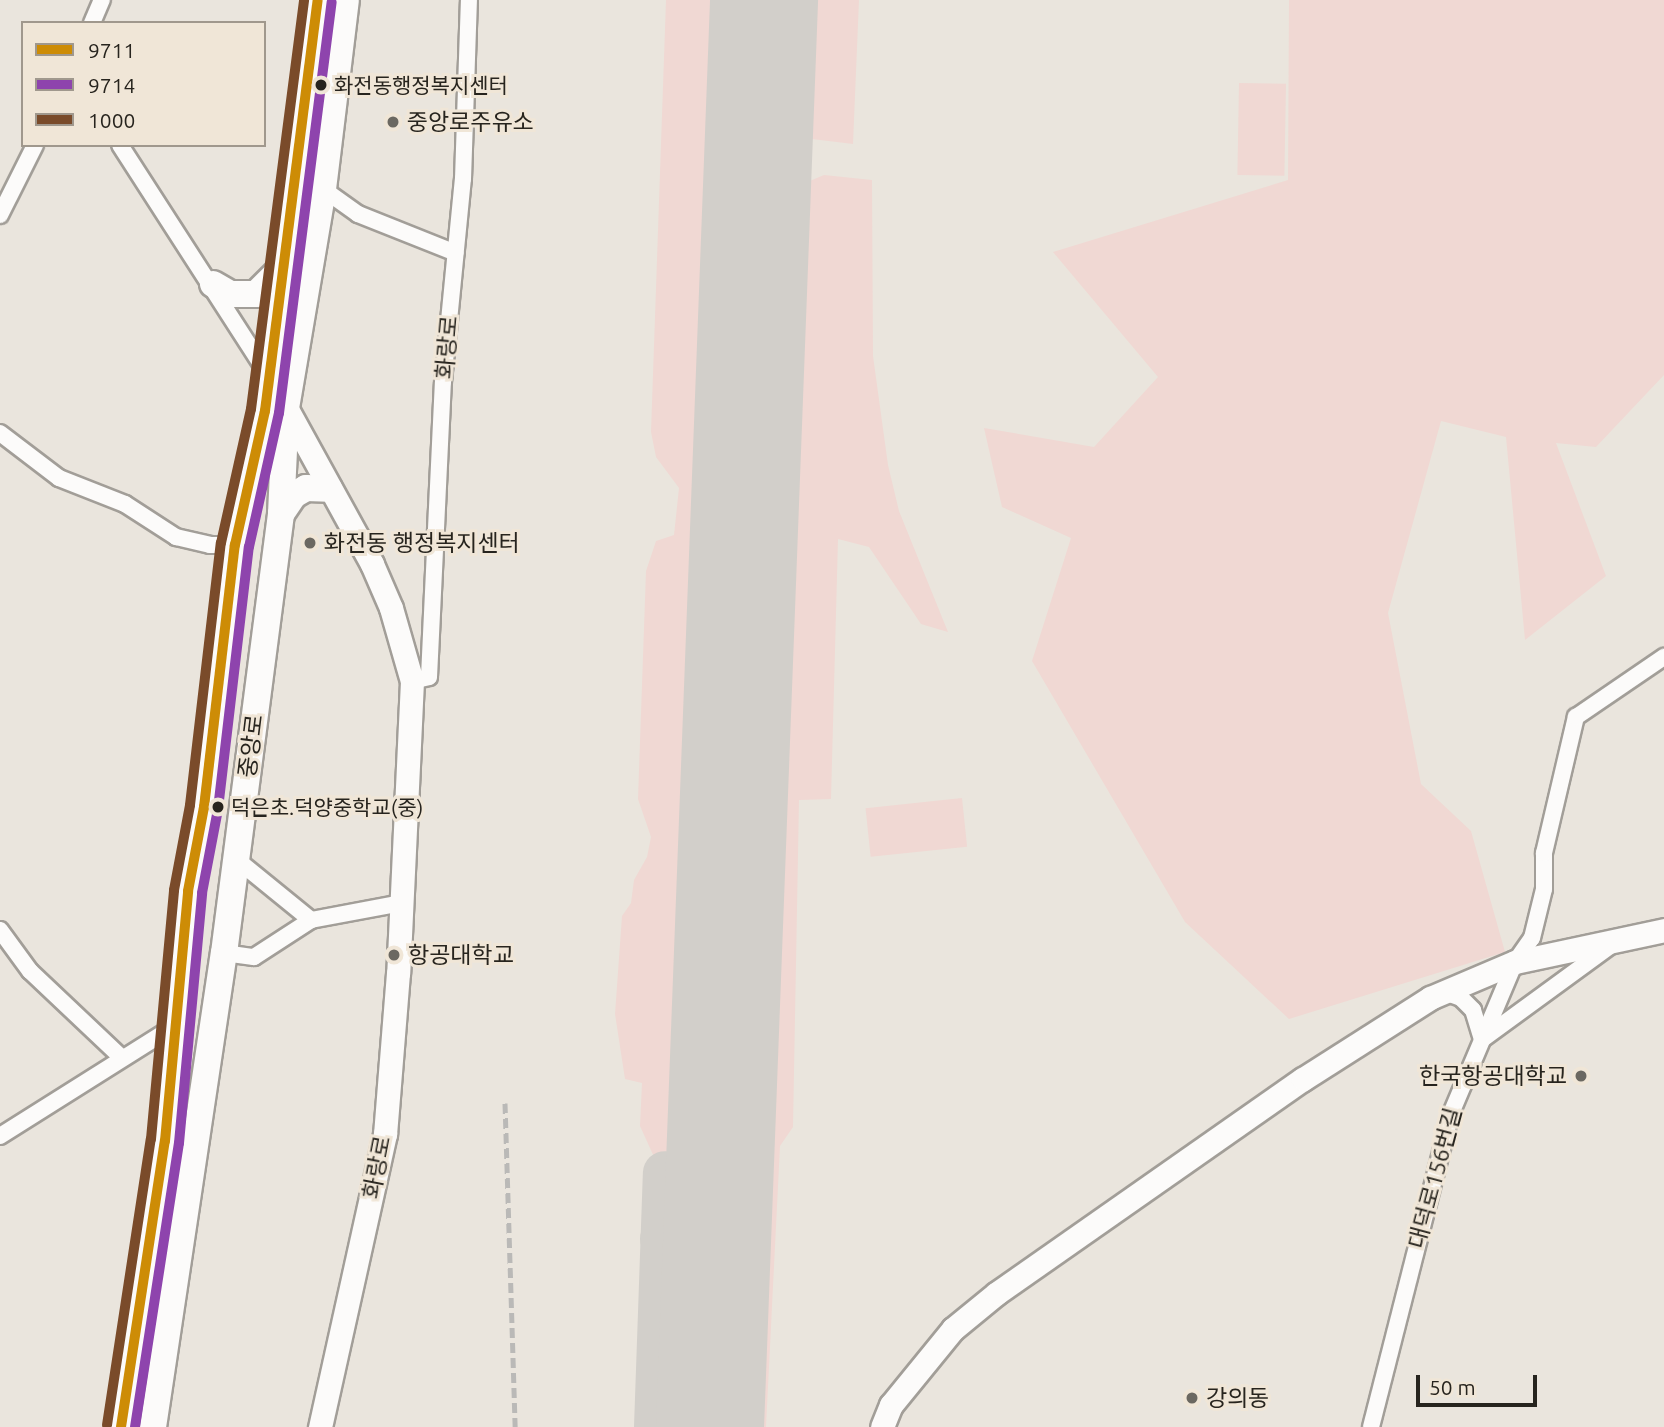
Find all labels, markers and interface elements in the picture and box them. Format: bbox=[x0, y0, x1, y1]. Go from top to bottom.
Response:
legend bbox=[21, 21, 266, 147]
text: 9711 bbox=[88, 38, 135, 62]
place label: 화전동행정복지센터 bbox=[334, 72, 508, 98]
text: 9714 bbox=[88, 73, 135, 97]
marker: 화전동행정복지센터 bbox=[314, 78, 328, 92]
text: 1000 bbox=[88, 108, 135, 132]
place label: 중앙로주유소 bbox=[407, 108, 534, 136]
marker: 중앙로주유소 bbox=[385, 114, 401, 130]
street label: 화랑로 bbox=[430, 314, 464, 380]
place label: 화전동 행정복지센터 bbox=[324, 529, 520, 557]
marker: 화전동 행정복지센터 bbox=[302, 535, 318, 551]
street label: 중앙로 bbox=[233, 713, 269, 779]
place label: 덕은초.덕양중학교(중) bbox=[231, 794, 423, 820]
marker: 덕은초.덕양중학교(중) bbox=[211, 800, 225, 814]
place label: 항공대학교 bbox=[408, 941, 514, 969]
marker: 항공대학교 bbox=[386, 947, 402, 963]
place label: 한국항공대학교 bbox=[1419, 1062, 1567, 1090]
marker: 한국항공대학교 bbox=[1573, 1068, 1589, 1084]
street label: 대덕로156번길 bbox=[1403, 1105, 1467, 1251]
street label: 화랑로 bbox=[357, 1133, 397, 1201]
scale bar bbox=[1419, 1360, 1540, 1404]
text: 50 m bbox=[1429, 1375, 1476, 1399]
place label: 강의동 bbox=[1206, 1384, 1269, 1412]
marker: 강의동 bbox=[1184, 1390, 1200, 1406]

